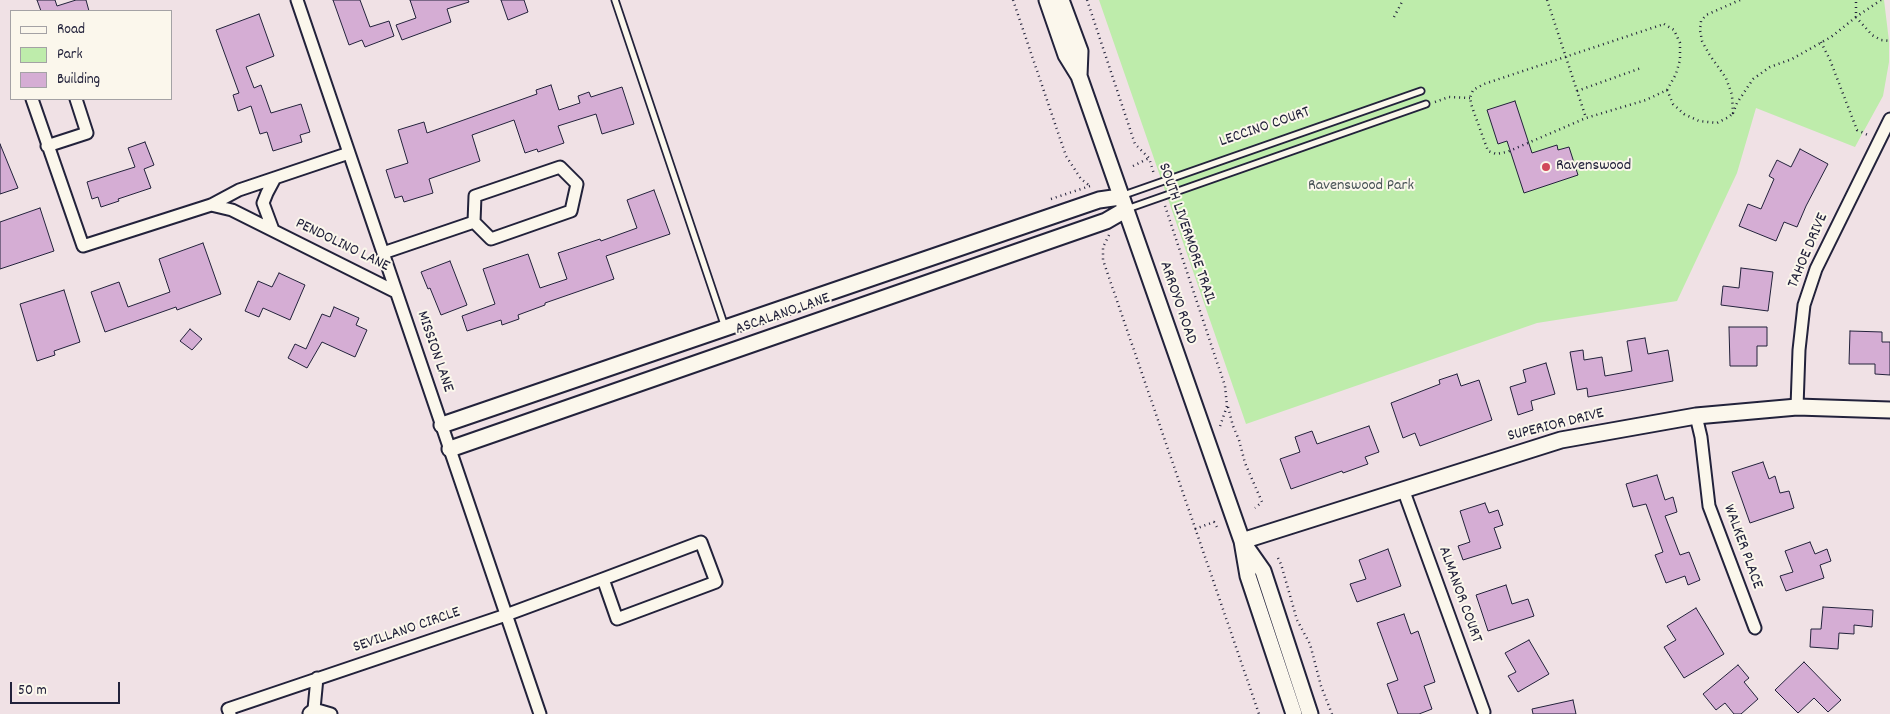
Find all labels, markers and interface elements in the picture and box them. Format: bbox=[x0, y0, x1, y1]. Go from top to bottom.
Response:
legend bbox=[10, 10, 172, 100]
text: Road bbox=[57, 19, 85, 41]
text: Park bbox=[57, 44, 83, 66]
text: Building bbox=[57, 69, 100, 91]
street label: LECCINO COURT bbox=[1217, 104, 1313, 152]
place label: Ravenswood bbox=[1556, 157, 1631, 177]
street label: SOUTH LIVERMORE TRAIL bbox=[1153, 161, 1219, 307]
marker: Ravenswood bbox=[1540, 161, 1552, 173]
park label: Ravenswood Park bbox=[1308, 177, 1414, 197]
street label: TAHOE DRIVE bbox=[1785, 211, 1833, 291]
street label: PENDOLINO LANE bbox=[292, 215, 392, 277]
street label: ARROYO ROAD bbox=[1154, 259, 1200, 347]
street label: ASCALANO LANE bbox=[733, 290, 833, 340]
street label: MISSION LANE bbox=[411, 309, 457, 395]
street label: SUPERIOR DRIVE bbox=[1506, 405, 1606, 447]
street label: WALKER PLACE bbox=[1718, 502, 1766, 592]
street label: ALMANOR COURT bbox=[1433, 544, 1485, 646]
street label: SEVILLANO CIRCLE bbox=[351, 604, 463, 658]
scale bar bbox=[12, 672, 122, 704]
text: 50 m bbox=[18, 680, 47, 702]

